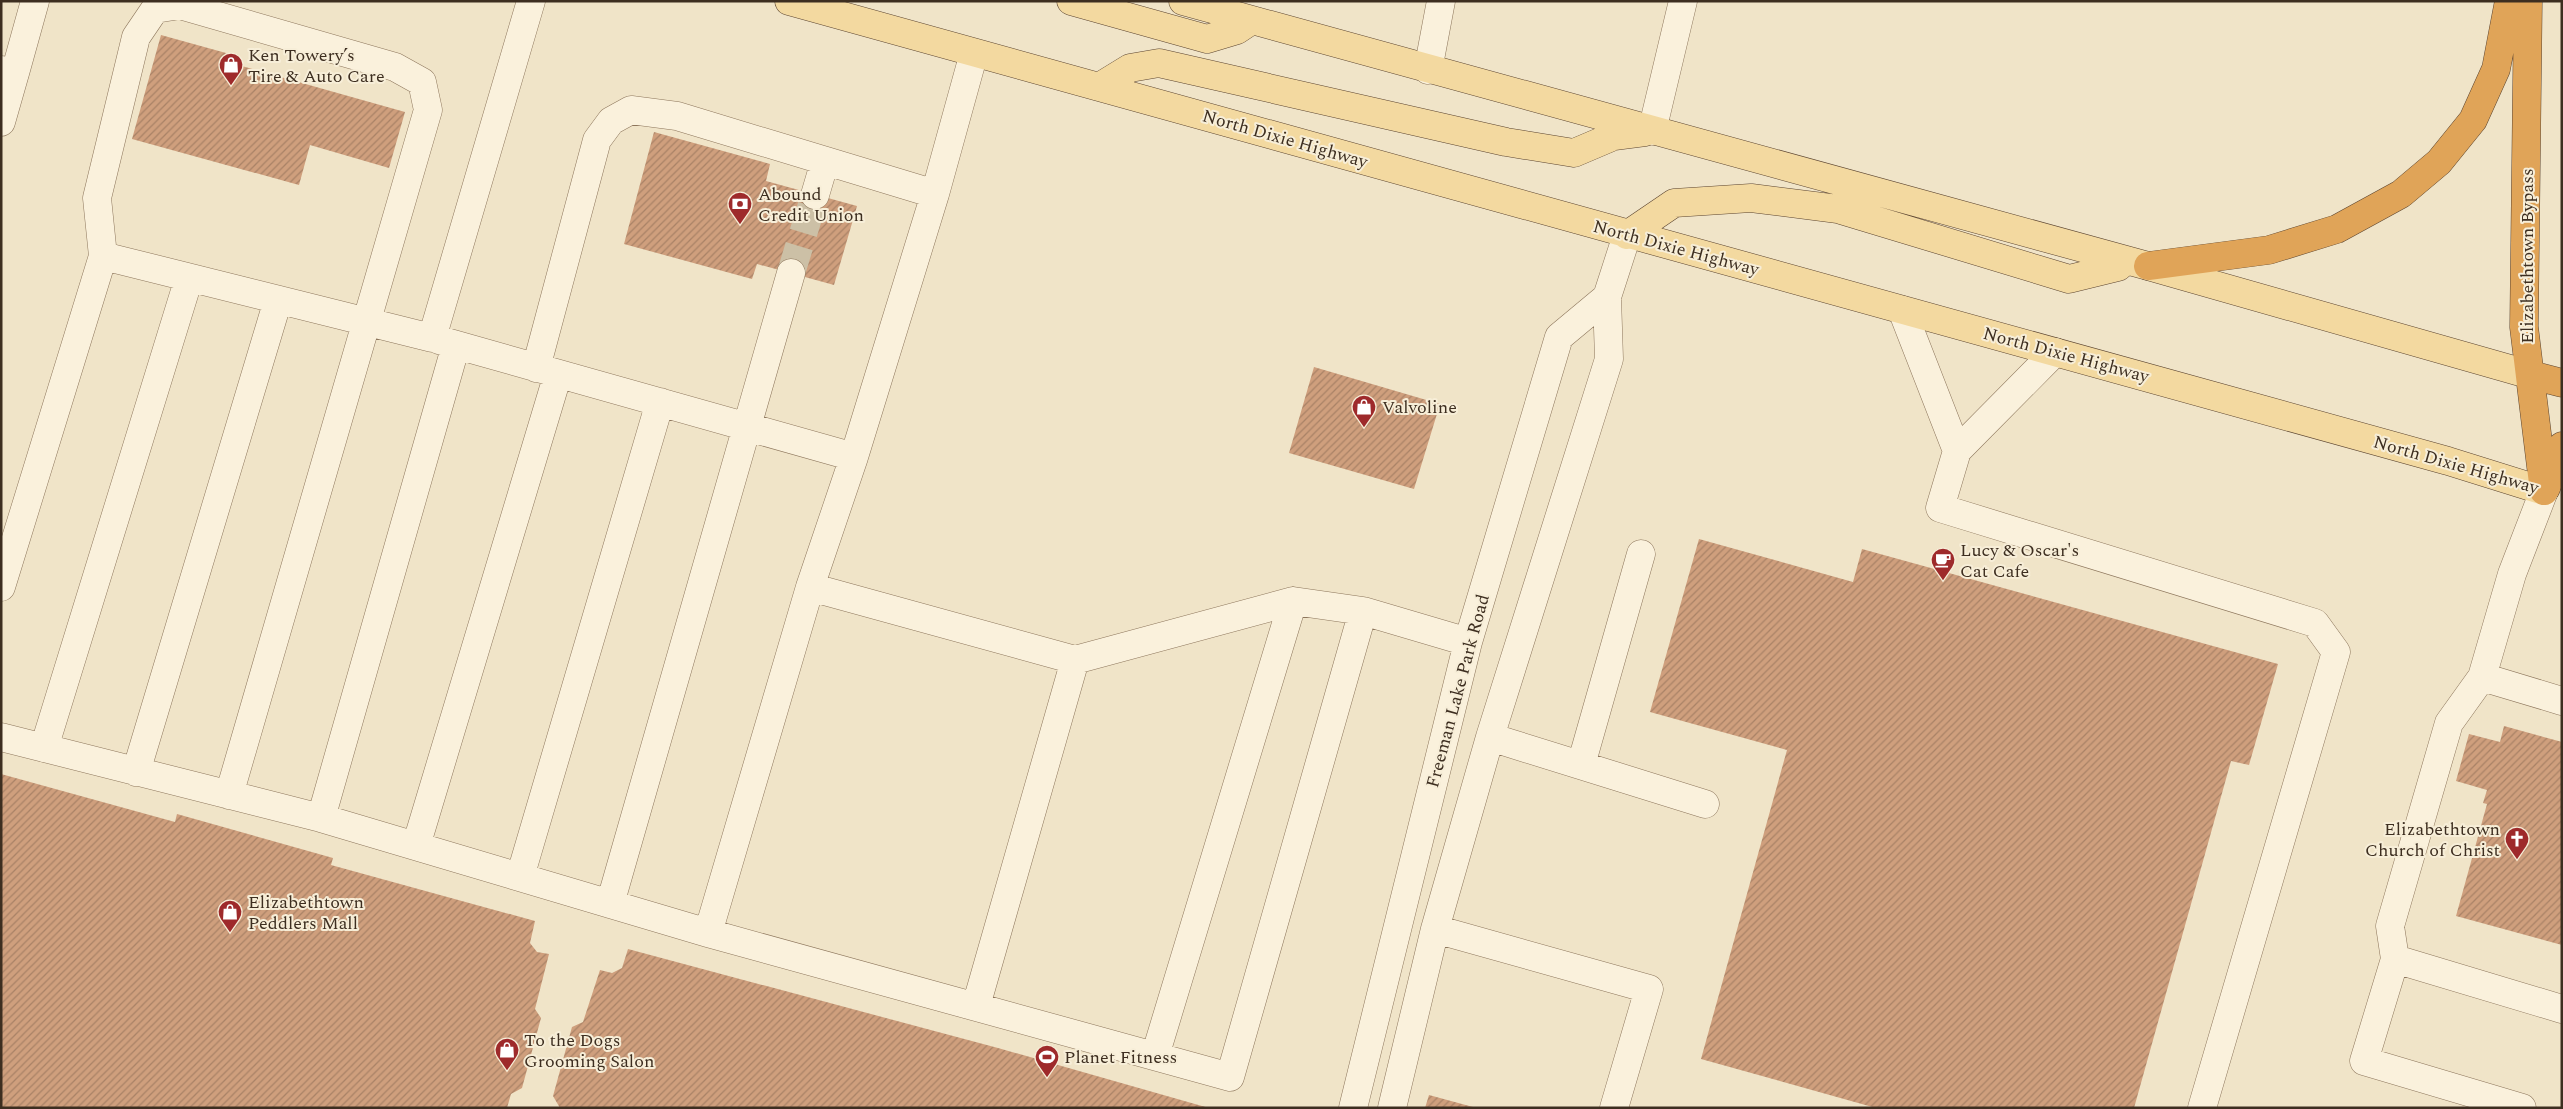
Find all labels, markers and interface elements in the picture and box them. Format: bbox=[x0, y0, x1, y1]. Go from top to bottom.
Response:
place label: Ken Towery’s Tire & Auto Care bbox=[248, 42, 385, 90]
shop icon: Ken Towery’s Tire & Auto Care bbox=[218, 52, 244, 86]
street label: North Dixie Highway bbox=[1199, 102, 1372, 176]
street label: Elizabethtown Bypass bbox=[2514, 168, 2541, 344]
place label: Abound Credit Union bbox=[758, 181, 864, 229]
bank icon: Abound Credit Union bbox=[727, 191, 753, 225]
street label: North Dixie Highway bbox=[1590, 213, 1763, 284]
street label: North Dixie Highway bbox=[1980, 320, 2153, 391]
shop icon: Valvoline bbox=[1351, 394, 1377, 428]
place label: Valvoline bbox=[1382, 394, 1457, 421]
street label: North Dixie Highway bbox=[2370, 428, 2543, 502]
place label: Lucy & Oscar's Cat Cafe bbox=[1960, 537, 2079, 585]
cafe icon: Lucy & Oscar's Cat Cafe bbox=[1930, 547, 1956, 581]
street label: Freeman Lake Park Road bbox=[1419, 591, 1497, 791]
place label: Elizabethtown Church of Christ bbox=[2365, 816, 2500, 864]
church icon: Elizabethtown Church of Christ bbox=[2504, 826, 2530, 860]
place label: Elizabethtown Peddlers Mall bbox=[248, 889, 364, 937]
shop icon: Elizabethtown Peddlers Mall bbox=[217, 899, 243, 933]
place label: To the Dogs Grooming Salon bbox=[524, 1027, 654, 1075]
shop icon: To the Dogs Grooming Salon bbox=[494, 1037, 520, 1071]
sports icon: Planet Fitness bbox=[1034, 1044, 1060, 1078]
place label: Planet Fitness bbox=[1064, 1044, 1177, 1071]

